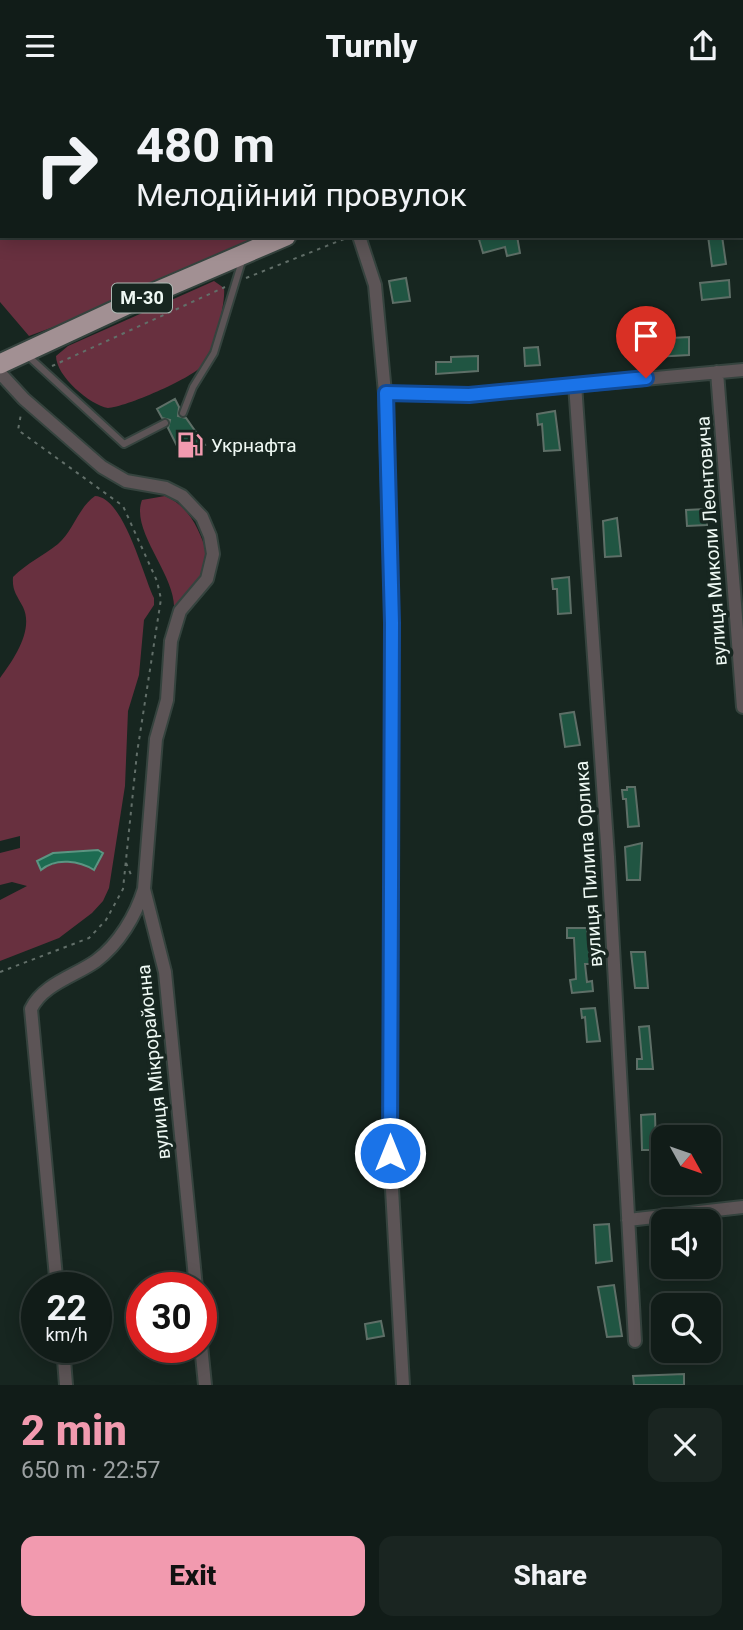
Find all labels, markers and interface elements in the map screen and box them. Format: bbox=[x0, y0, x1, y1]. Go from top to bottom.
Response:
icon: menu bbox=[21, 27, 59, 65]
text: Turnly bbox=[326, 27, 417, 65]
icon: share bbox=[684, 27, 722, 65]
text: 480 m bbox=[136, 117, 275, 174]
icon: right bbox=[21, 119, 112, 210]
text: Мелодійний провулок bbox=[136, 176, 467, 214]
road number: М-30 bbox=[112, 283, 172, 313]
pin bbox=[616, 306, 676, 378]
icon: arrive bbox=[627, 317, 665, 355]
street label: вулиця Миколи Леонтовича bbox=[691, 415, 732, 667]
fuel station icon: Укрнафта bbox=[175, 430, 205, 460]
place label: Укрнафта bbox=[211, 434, 297, 457]
street label: вулиця Пилипа Орлика bbox=[570, 760, 607, 968]
street label: вулиця Мікрорайонна bbox=[132, 963, 175, 1161]
position arrow bbox=[353, 1116, 427, 1190]
north arrow bbox=[651, 1125, 721, 1195]
map controls bbox=[651, 1125, 721, 1363]
button: sound bbox=[651, 1209, 721, 1279]
speed limit sign: 30 bbox=[126, 1272, 217, 1363]
text: 22 bbox=[46, 1288, 87, 1329]
button: search bbox=[651, 1293, 721, 1363]
text: km/h bbox=[45, 1324, 88, 1345]
text: 2 min bbox=[21, 1406, 127, 1455]
button: close bbox=[648, 1408, 722, 1482]
text: 650 m · 22:57 bbox=[21, 1457, 160, 1484]
button: Exit bbox=[21, 1536, 365, 1616]
button: Share bbox=[379, 1536, 722, 1616]

